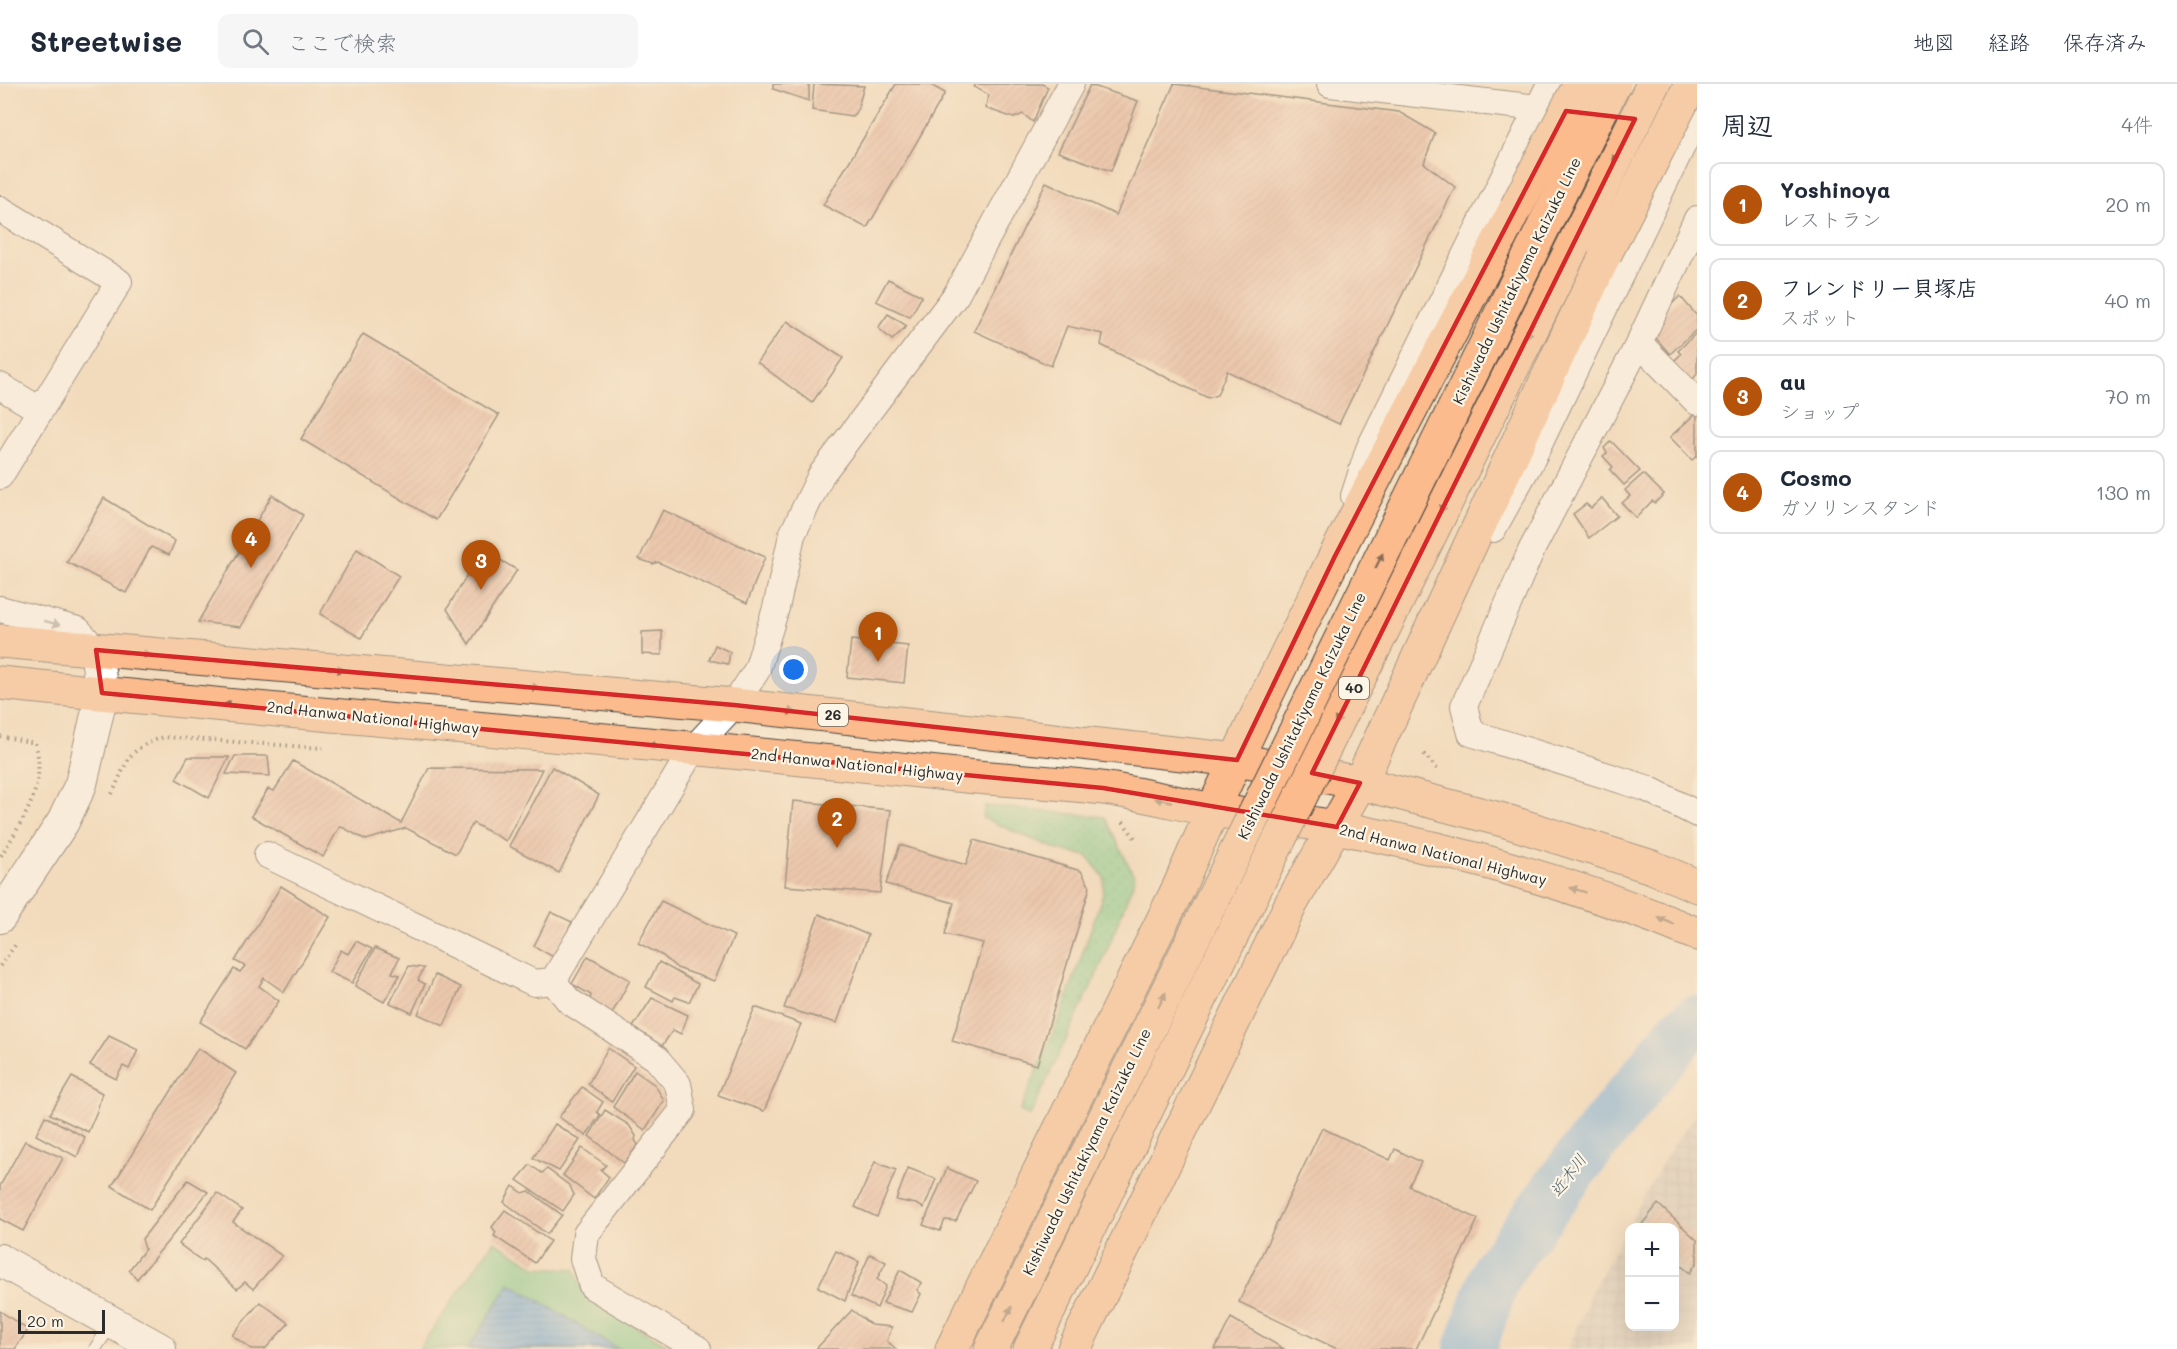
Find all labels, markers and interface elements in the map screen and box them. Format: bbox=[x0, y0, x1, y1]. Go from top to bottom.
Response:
search box bbox=[218, 14, 638, 68]
text: Streetwise bbox=[30, 23, 182, 59]
icon: search bbox=[239, 25, 272, 58]
text: ここで検索 bbox=[287, 28, 397, 57]
text: 地図 bbox=[1913, 28, 1955, 55]
text: 経路 bbox=[1988, 28, 2030, 55]
text: 保存済み bbox=[2063, 28, 2147, 55]
text: 周辺 bbox=[1721, 108, 1773, 142]
text: 4件 bbox=[2121, 111, 2153, 137]
one-way arrow bbox=[1613, 147, 1622, 164]
street label: Kishiwada Ushitakiyama Kaizuka Line bbox=[1447, 154, 1585, 407]
text: Yoshinoya bbox=[1780, 175, 1890, 204]
text: 1 bbox=[1738, 191, 1747, 217]
text: 20 m bbox=[2105, 191, 2151, 217]
text: レストラン bbox=[1780, 206, 1882, 232]
text: フレンドリー貝塚店 bbox=[1780, 273, 1978, 302]
text: 2 bbox=[1737, 287, 1748, 313]
text: 40 m bbox=[2105, 287, 2151, 313]
text: スポット bbox=[1780, 304, 1860, 330]
one-way arrow bbox=[1526, 321, 1535, 338]
text: au bbox=[1780, 367, 1806, 396]
text: 3 bbox=[1737, 383, 1749, 409]
text: 70 m bbox=[2105, 383, 2151, 409]
text: ショップ bbox=[1780, 398, 1859, 424]
text: Cosmo bbox=[1780, 463, 1852, 492]
text: 4 bbox=[1736, 479, 1749, 505]
text: 130 m bbox=[2096, 479, 2151, 505]
text: ガソリンスタンド bbox=[1780, 494, 1940, 520]
one-way arrow bbox=[1439, 496, 1449, 513]
pin: 4 bbox=[232, 518, 270, 568]
pin: 3 bbox=[462, 540, 500, 590]
one-way arrow bbox=[1374, 553, 1384, 570]
street label: Kishiwada Ushitakiyama Kaizuka Line bbox=[1232, 589, 1370, 842]
pin: 1 bbox=[858, 612, 898, 662]
one-way arrow bbox=[43, 619, 61, 628]
one-way arrow bbox=[132, 649, 151, 658]
your location bbox=[779, 655, 808, 684]
one-way arrow bbox=[327, 664, 346, 674]
road number: 40 bbox=[1339, 677, 1369, 699]
one-way arrow bbox=[521, 682, 540, 692]
street label: 2nd Hanwa National Highway bbox=[266, 696, 480, 738]
one-way arrow bbox=[222, 700, 241, 710]
road number: 26 bbox=[818, 704, 848, 726]
one-way arrow bbox=[778, 706, 797, 716]
one-way arrow bbox=[1335, 709, 1344, 726]
one-way arrow bbox=[646, 741, 665, 751]
street label: 2nd Hanwa National Highway bbox=[750, 743, 964, 785]
one-way arrow bbox=[1153, 795, 1172, 804]
pin: 2 bbox=[818, 798, 856, 848]
street label: 2nd Hanwa National Highway bbox=[1337, 819, 1549, 890]
one-way arrow bbox=[1569, 885, 1587, 894]
one-way arrow bbox=[1656, 916, 1674, 926]
one-way arrow bbox=[1157, 991, 1167, 1008]
street label: Kishiwada Ushitakiyama Kaizuka Line bbox=[1017, 1025, 1155, 1278]
water label: 近木川 bbox=[1545, 1149, 1590, 1200]
map controls bbox=[1625, 1223, 1679, 1331]
button: + bbox=[1625, 1223, 1679, 1277]
button: − bbox=[1625, 1277, 1679, 1331]
one-way arrow bbox=[1003, 1305, 1013, 1322]
scale bar bbox=[18, 1307, 105, 1334]
text: 20 m bbox=[27, 1310, 64, 1331]

